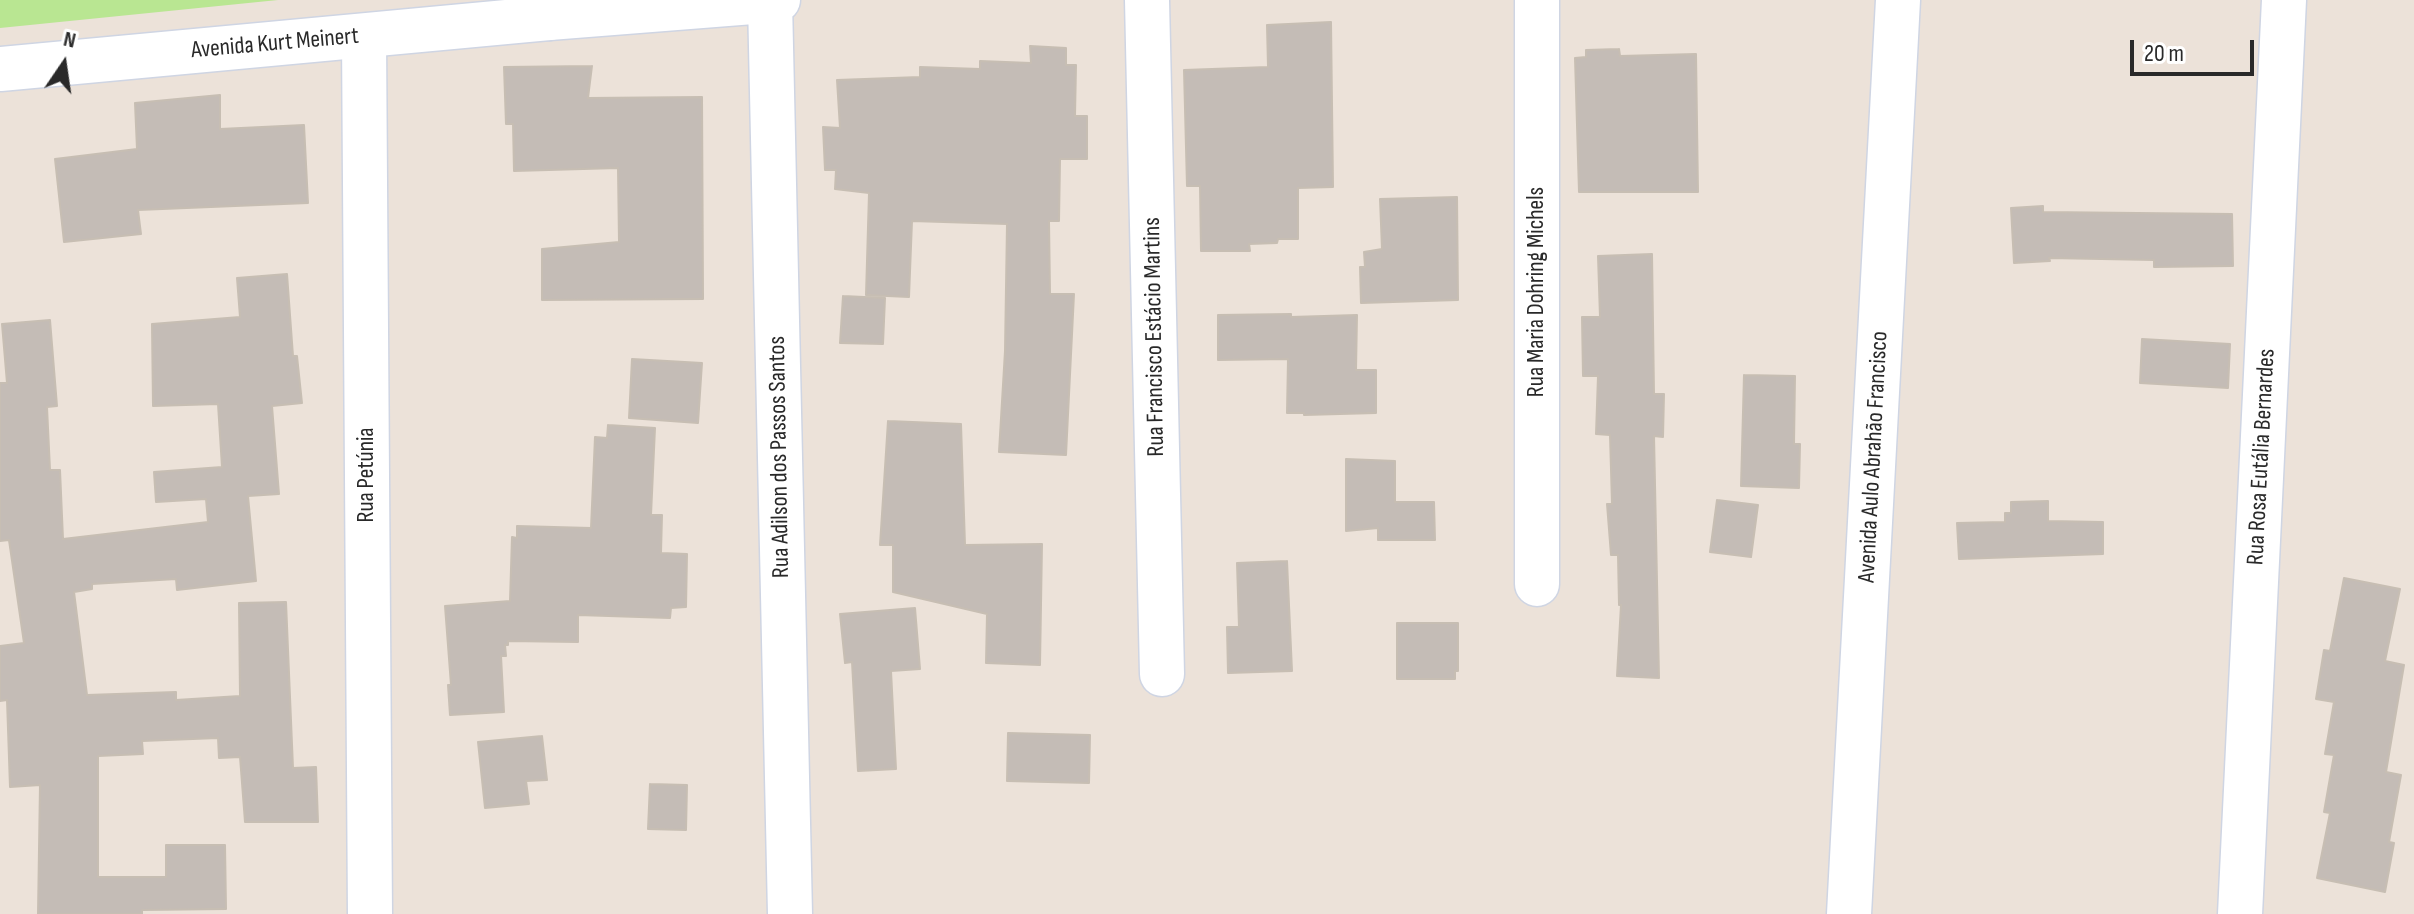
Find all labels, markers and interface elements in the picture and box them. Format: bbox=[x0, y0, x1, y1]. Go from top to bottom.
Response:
street label: Avenida Kurt Meinert bbox=[190, 22, 360, 66]
north arrow bbox=[24, 24, 104, 104]
scale bar bbox=[2134, 24, 2258, 74]
text: N bbox=[61, 26, 78, 55]
text: 20 m bbox=[2144, 39, 2184, 68]
street label: Rua Maria Dohring Michels bbox=[1523, 187, 1551, 397]
street label: Rua Francisco Estácio Martins bbox=[1139, 217, 1171, 457]
street label: Avenida Aulo Abrahão Francisco bbox=[1853, 330, 1895, 584]
street label: Rua Adilson dos Passos Santos bbox=[763, 336, 797, 578]
street label: Rua Rosa Eutália Bernardes bbox=[2242, 348, 2282, 566]
street label: Rua Petúnia bbox=[353, 427, 381, 523]

